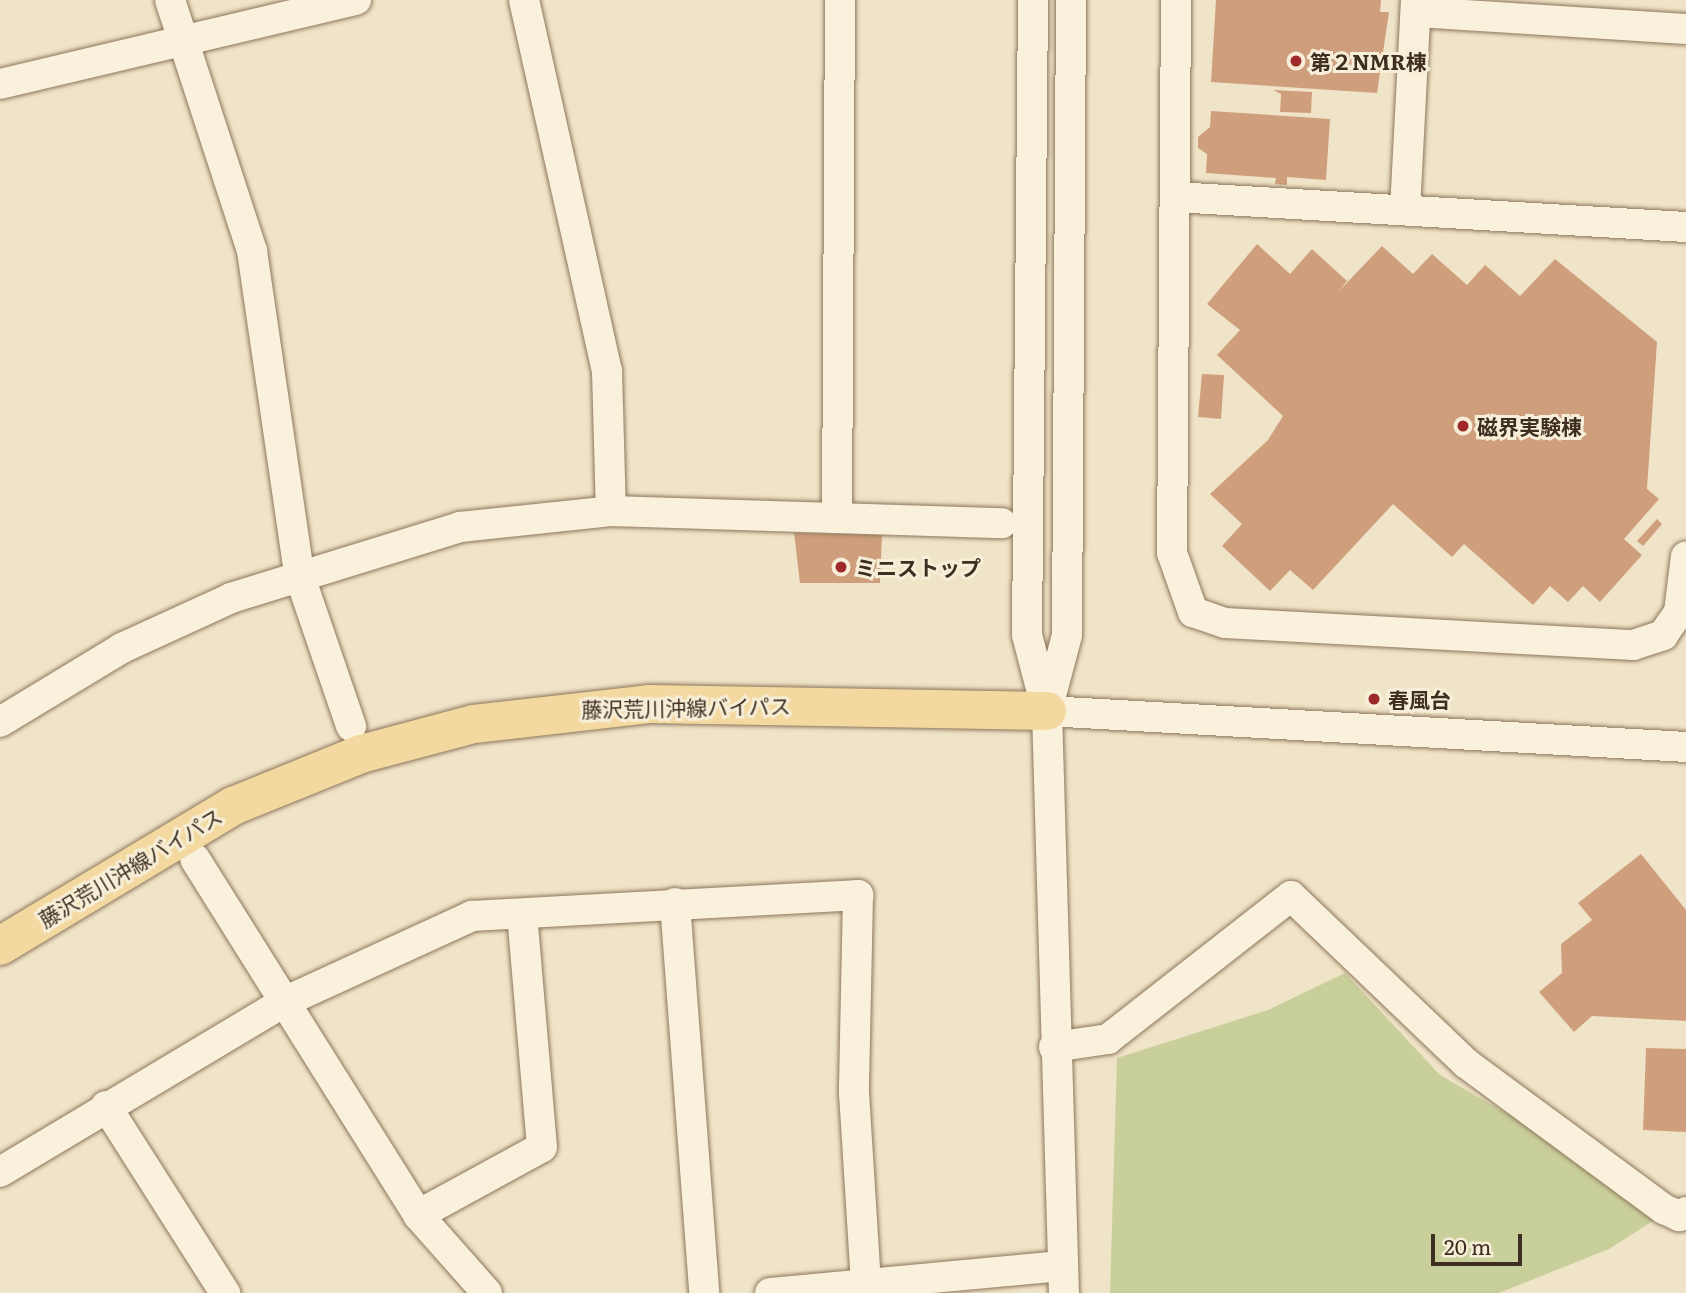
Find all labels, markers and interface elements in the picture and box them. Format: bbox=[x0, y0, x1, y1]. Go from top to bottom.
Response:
place label: 第２NMR棟 bbox=[1310, 48, 1427, 74]
marker: 第２NMR棟 bbox=[1288, 53, 1304, 69]
place label: 磁界実験棟 bbox=[1477, 413, 1582, 439]
marker: 磁界実験棟 bbox=[1455, 418, 1471, 434]
place label: ミニストップ bbox=[855, 554, 981, 580]
marker: ミニストップ bbox=[833, 559, 849, 575]
place label: 春風台 bbox=[1388, 686, 1451, 712]
marker: 春風台 bbox=[1366, 691, 1382, 707]
street label: 藤沢荒川沖線バイパス bbox=[581, 693, 791, 721]
street label: 藤沢荒川沖線バイパス bbox=[34, 802, 226, 932]
scale bar bbox=[1434, 1220, 1525, 1264]
text: 20 m bbox=[1444, 1230, 1491, 1261]

